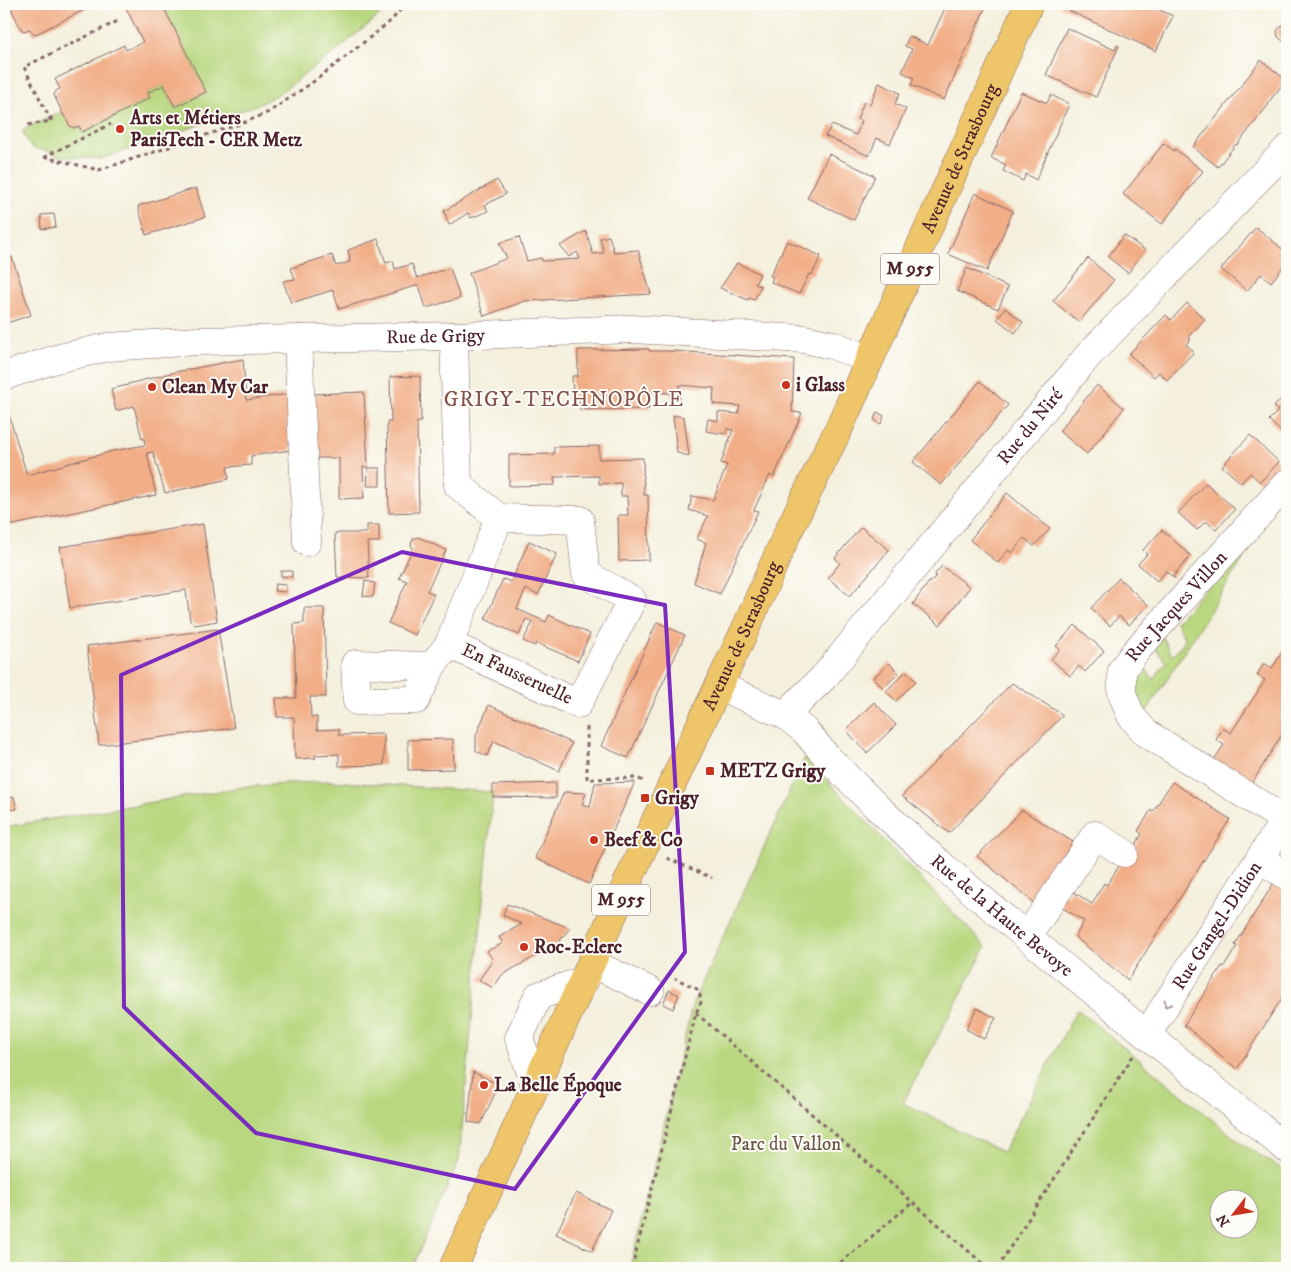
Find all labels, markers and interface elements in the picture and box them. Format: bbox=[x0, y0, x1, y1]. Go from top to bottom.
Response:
street label: Avenue de Strasbourg bbox=[916, 79, 1004, 237]
place label: Arts et Métiers ParisTech - CER Metz bbox=[129, 107, 303, 152]
marker: Arts et Métiers ParisTech - CER Metz bbox=[114, 123, 126, 135]
road number: M 955 bbox=[881, 253, 939, 284]
street label: Rue de Grigy bbox=[386, 323, 487, 349]
place label: i Glass bbox=[796, 374, 845, 397]
place label: Clean My Car bbox=[162, 376, 269, 399]
marker: i Glass bbox=[780, 379, 792, 391]
marker: Clean My Car bbox=[146, 381, 158, 393]
street label: Rue du Niré bbox=[992, 384, 1068, 469]
district label: GRIGY-TECHNOPÔLE bbox=[444, 386, 684, 413]
street label: Rue Jacques Villon bbox=[1120, 546, 1232, 666]
street label: Avenue de Strasbourg bbox=[697, 557, 786, 714]
street label: En Fausseruelle bbox=[458, 638, 576, 710]
place label: METZ Grigy bbox=[720, 760, 826, 783]
marker: METZ Grigy bbox=[704, 765, 716, 777]
place label: Grigy bbox=[655, 787, 700, 810]
marker: Grigy bbox=[639, 792, 651, 804]
place label: Beef & Co bbox=[604, 829, 682, 852]
marker: Beef & Co bbox=[588, 834, 600, 846]
street label: Rue de la Haute Bevoye bbox=[926, 849, 1078, 982]
street label: Rue Gangel-Didion bbox=[1167, 857, 1266, 994]
road number: M 955 bbox=[592, 884, 650, 916]
place label: Roc-Eclerc bbox=[534, 936, 622, 959]
marker: Roc-Eclerc bbox=[518, 941, 530, 953]
one-way arrow bbox=[1163, 999, 1173, 1008]
place label: La Belle Époque bbox=[494, 1072, 622, 1098]
marker: La Belle Époque bbox=[478, 1079, 490, 1091]
park label: Parc du Vallon bbox=[731, 1133, 841, 1156]
north arrow bbox=[1208, 1190, 1258, 1240]
text: N bbox=[1213, 1210, 1234, 1230]

